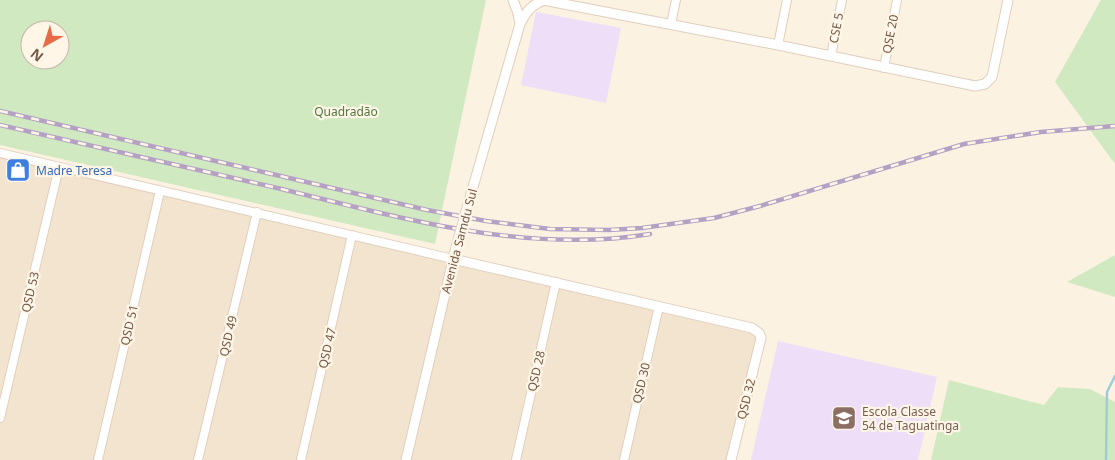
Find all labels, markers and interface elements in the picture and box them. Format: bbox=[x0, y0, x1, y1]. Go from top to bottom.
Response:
street label: CSE 5 bbox=[825, 11, 847, 45]
street label: QSE 20 bbox=[878, 13, 902, 55]
north arrow bbox=[20, 20, 70, 70]
text: N bbox=[26, 45, 47, 66]
park label: Quadradão bbox=[314, 103, 378, 120]
shop icon: Madre Teresa bbox=[5, 157, 31, 183]
place label: Madre Teresa bbox=[36, 162, 112, 179]
street label: Avenida Samdu Sul bbox=[437, 187, 481, 295]
street label: QSD 53 bbox=[17, 270, 43, 314]
street label: QSD 51 bbox=[116, 303, 142, 347]
street label: QSD 49 bbox=[215, 314, 241, 358]
street label: QSD 47 bbox=[314, 326, 340, 370]
street label: QSD 28 bbox=[523, 349, 549, 393]
street label: QSD 30 bbox=[628, 361, 654, 405]
street label: QSD 32 bbox=[733, 377, 759, 421]
place label: Escola Classe 54 de Taguatinga bbox=[862, 403, 959, 434]
school or university icon: Escola Classe 54 de Taguatinga bbox=[831, 405, 857, 431]

